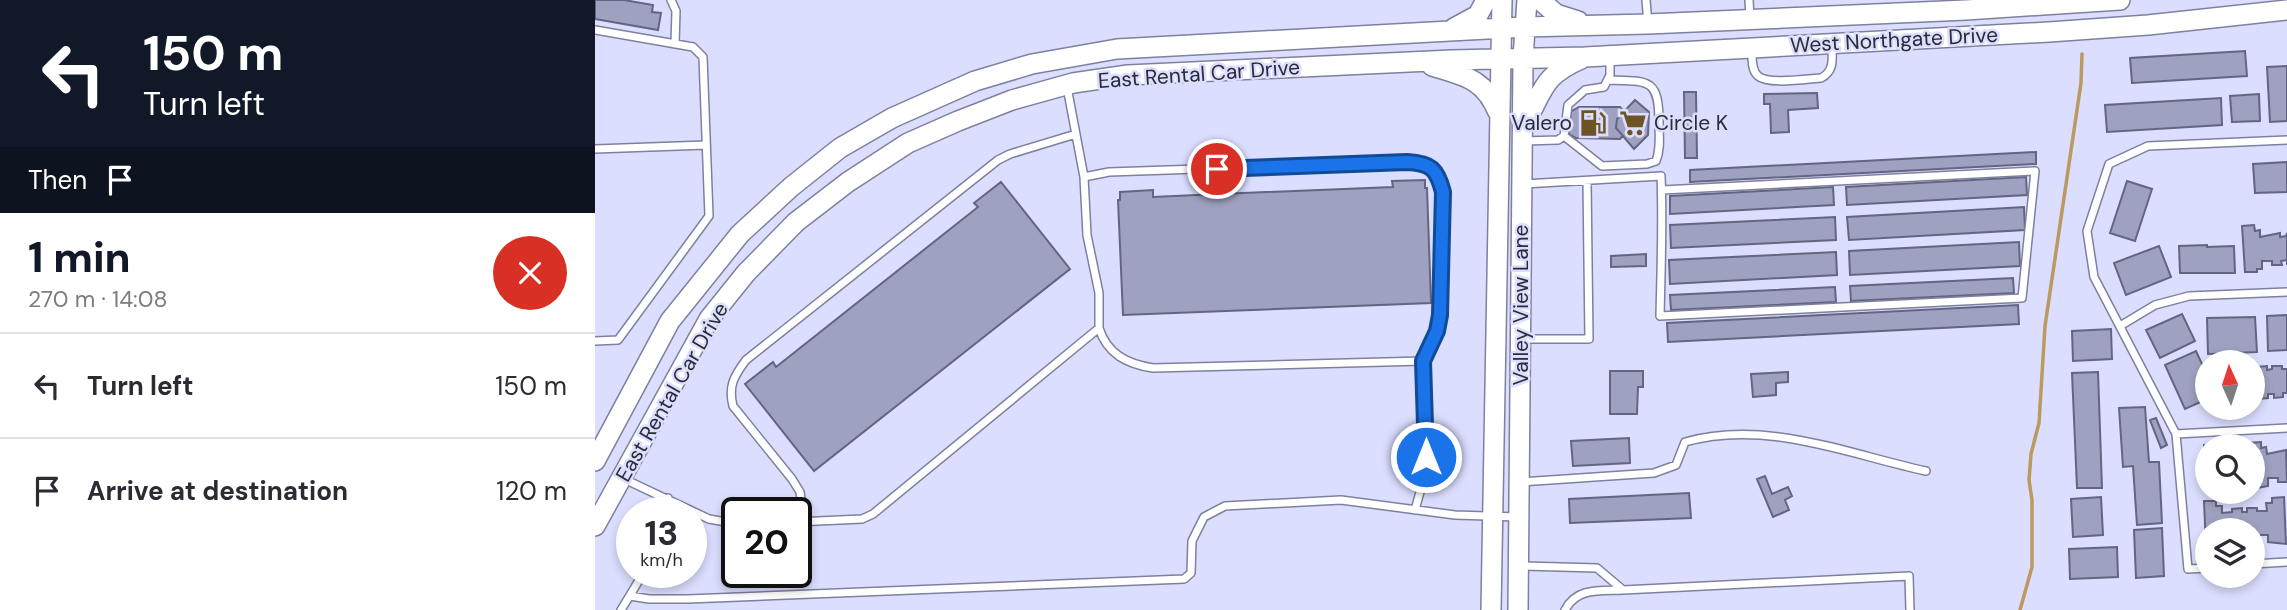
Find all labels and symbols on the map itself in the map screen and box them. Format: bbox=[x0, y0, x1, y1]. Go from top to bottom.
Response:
street label: West Northgate Drive bbox=[1789, 21, 1999, 59]
street label: East Rental Car Drive bbox=[1097, 53, 1301, 95]
fuel station icon: Valero bbox=[1578, 108, 1608, 138]
supermarket icon: Circle K bbox=[1618, 108, 1648, 138]
place label: Valero bbox=[1511, 109, 1572, 137]
place label: Circle K bbox=[1654, 109, 1728, 137]
pin bbox=[1187, 139, 1247, 199]
street label: Valley View Lane bbox=[1507, 224, 1535, 386]
street label: East Rental Car Drive bbox=[609, 297, 735, 487]
north arrow bbox=[2195, 350, 2265, 420]
position arrow bbox=[1389, 420, 1463, 494]
speed limit sign: 20 bbox=[721, 497, 812, 588]

